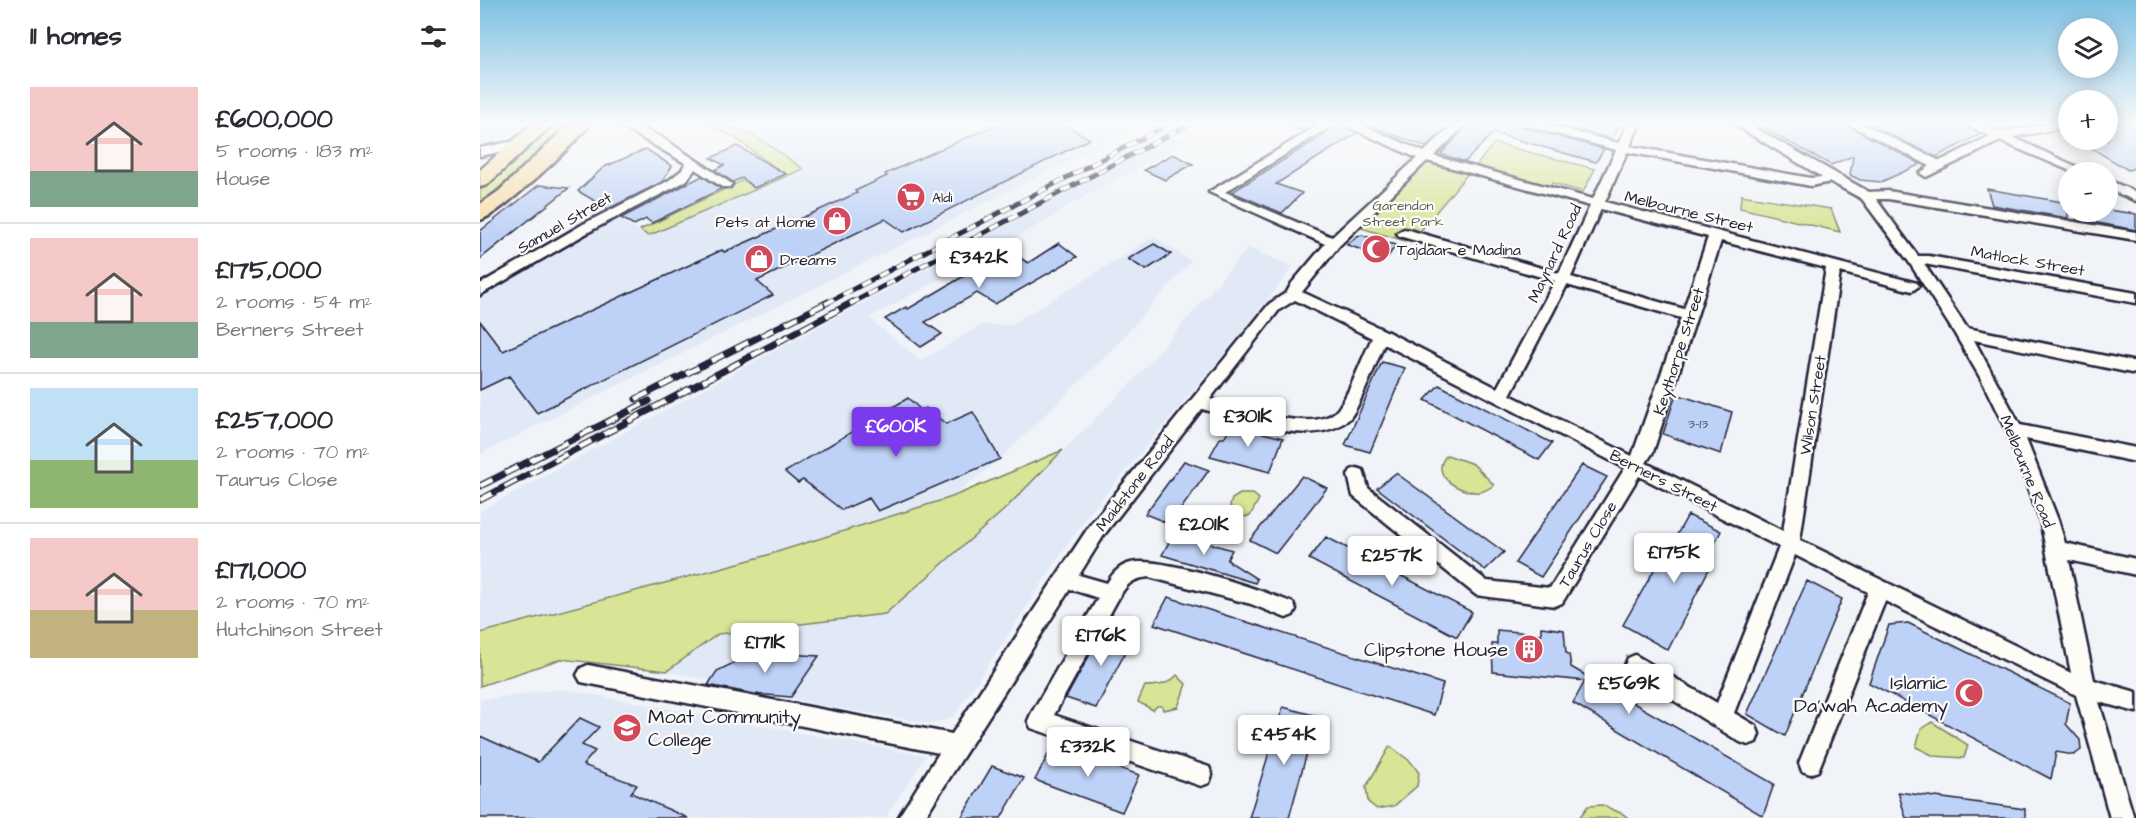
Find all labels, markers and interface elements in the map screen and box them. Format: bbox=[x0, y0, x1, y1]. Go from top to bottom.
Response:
text: 11 homes bbox=[30, 18, 122, 54]
map controls bbox=[2058, 18, 2118, 222]
button: layers bbox=[2058, 18, 2118, 78]
icon: filters bbox=[417, 20, 450, 53]
button: + bbox=[2058, 90, 2118, 150]
text: £600,000 bbox=[216, 101, 333, 137]
icon: home bbox=[78, 111, 150, 183]
text: 5 rooms · 183 m² bbox=[216, 137, 373, 165]
button: − bbox=[2058, 162, 2118, 222]
text: House bbox=[216, 165, 270, 193]
supermarket icon: Aldi bbox=[895, 181, 927, 213]
street label: Melbourne Street bbox=[1622, 185, 1756, 239]
street label: Samuel Street bbox=[513, 187, 616, 259]
place label: Aldi bbox=[932, 188, 952, 208]
park label: Garendon Street Park bbox=[1362, 196, 1444, 232]
street label: Maynard Road bbox=[1522, 201, 1588, 307]
shop icon: Pets at Home bbox=[821, 205, 853, 237]
place label: Pets at Home bbox=[715, 211, 816, 233]
mosque icon: Tajdaar e Madina bbox=[1360, 233, 1392, 265]
pin: £342K bbox=[937, 238, 1021, 289]
place label: Tajdaar e Madina bbox=[1397, 239, 1521, 261]
street label: Matlock Street bbox=[1969, 240, 2087, 282]
shop icon: Dreams bbox=[743, 243, 775, 275]
text: £342K bbox=[950, 243, 1008, 271]
place label: Dreams bbox=[780, 249, 836, 271]
text: £175,000 bbox=[216, 252, 322, 288]
icon: home bbox=[78, 262, 150, 334]
street label: Keythorpe Street bbox=[1648, 284, 1711, 418]
text: 2 rooms · 54 m² bbox=[216, 288, 372, 316]
text: Berners Street bbox=[216, 316, 364, 344]
street label: Wilson Street bbox=[1794, 353, 1832, 457]
pin: £301K bbox=[1206, 397, 1290, 448]
text: £257,000 bbox=[216, 402, 333, 438]
text: £301K bbox=[1224, 402, 1272, 430]
pin: £600K bbox=[854, 407, 938, 458]
icon: home bbox=[78, 412, 150, 484]
text: £600K bbox=[866, 412, 926, 440]
street label: Melbourne Road bbox=[1995, 412, 2060, 531]
house number: 3-13 bbox=[1688, 414, 1708, 434]
street label: Maidstone Road bbox=[1091, 431, 1179, 536]
text: 2 rooms · 70 m² bbox=[216, 438, 369, 466]
street label: Berners Street bbox=[1606, 444, 1722, 518]
text: Taurus Close bbox=[216, 466, 337, 494]
street label: Taurus Close bbox=[1553, 497, 1622, 592]
pin: £201K bbox=[1162, 505, 1246, 556]
text: £201K bbox=[1179, 510, 1229, 538]
pin: £175K bbox=[1632, 533, 1716, 584]
pin: £257K bbox=[1350, 536, 1434, 587]
text: £175K bbox=[1648, 538, 1700, 566]
text: £257K bbox=[1362, 541, 1422, 569]
text: £171,000 bbox=[216, 552, 307, 588]
icon: home bbox=[78, 562, 150, 634]
text: 2 rooms · 70 m² bbox=[216, 588, 369, 616]
text: Hutchinson Street bbox=[216, 616, 383, 644]
pin: £176K bbox=[1059, 616, 1143, 667]
text: £176K bbox=[1076, 621, 1126, 649]
pin: £171K bbox=[723, 623, 807, 674]
text: £171K bbox=[745, 628, 785, 656]
building icon: Clipstone House bbox=[1513, 633, 1545, 665]
place label: Clipstone House bbox=[1364, 636, 1508, 664]
pin: £569K bbox=[1587, 664, 1671, 715]
text: £569K bbox=[1599, 669, 1659, 697]
place label: Islamic Da'wah Academy bbox=[1794, 669, 1948, 721]
mosque icon: Islamic Da'wah Academy bbox=[1953, 677, 1985, 709]
place label: Moat Community College bbox=[648, 703, 801, 755]
school or university icon: Moat Community College bbox=[611, 712, 643, 744]
pin: £454K bbox=[1242, 715, 1326, 766]
text: £454K bbox=[1252, 720, 1316, 748]
pin: £332K bbox=[1046, 727, 1130, 778]
text: £332K bbox=[1061, 732, 1115, 760]

